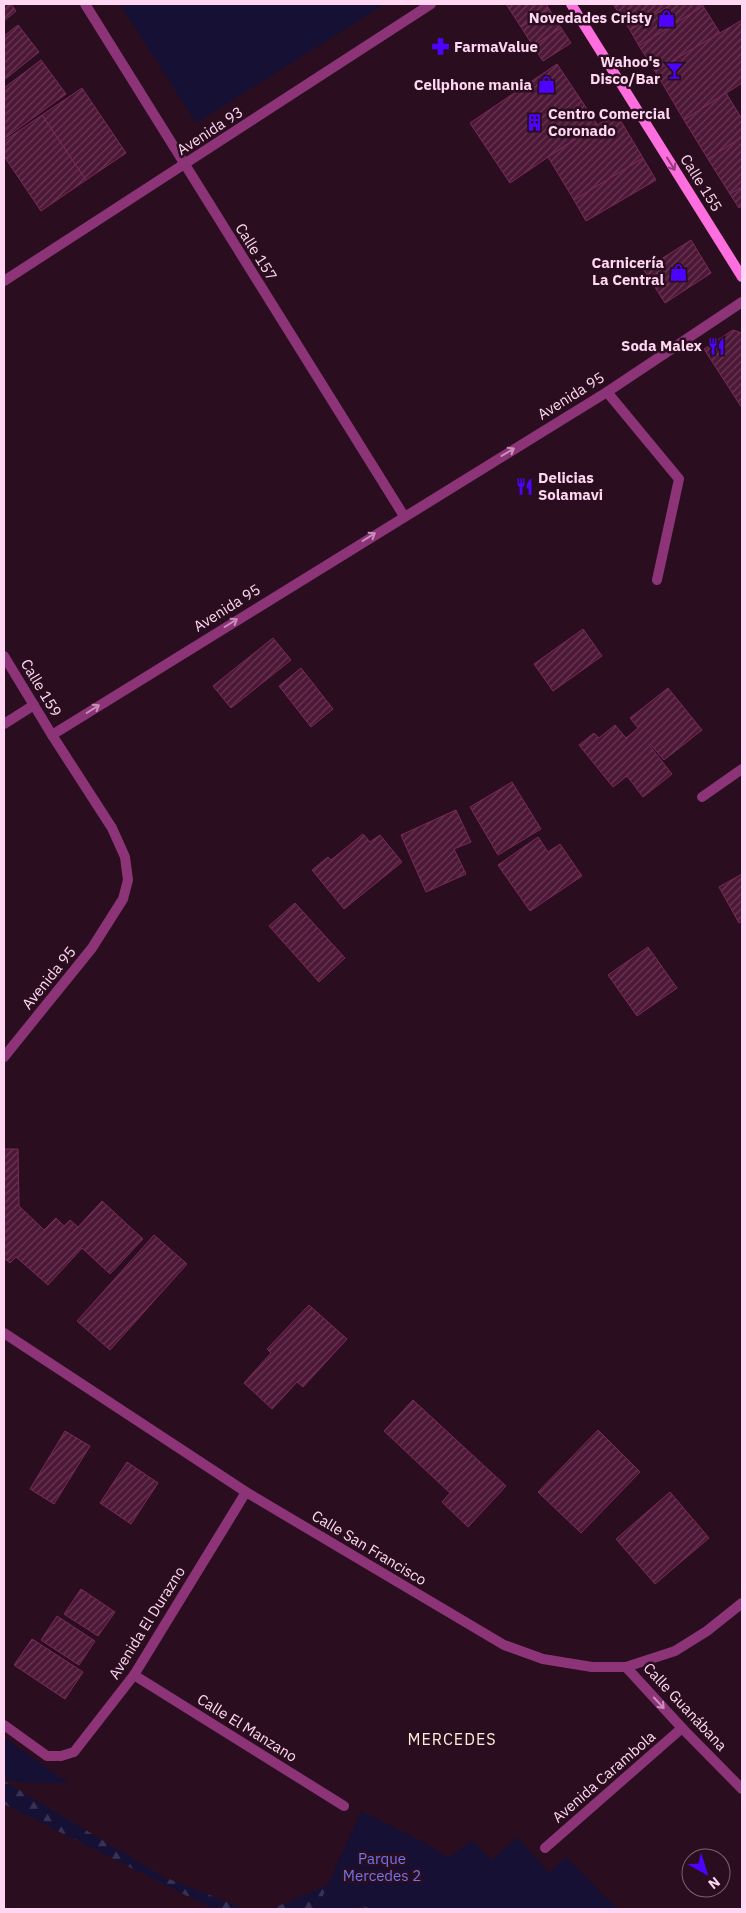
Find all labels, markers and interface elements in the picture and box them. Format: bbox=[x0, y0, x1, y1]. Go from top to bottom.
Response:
place label: Novedades Cristy bbox=[529, 8, 652, 27]
shop icon: Novedades Cristy bbox=[656, 8, 676, 28]
pharmacy icon: FarmaValue bbox=[430, 37, 450, 57]
place label: FarmaValue bbox=[454, 37, 538, 56]
place label: Wahoo's Disco/Bar bbox=[590, 52, 660, 88]
bar icon: Wahoo's Disco/Bar bbox=[664, 61, 684, 81]
place label: Cellphone mania bbox=[414, 75, 532, 94]
shop icon: Cellphone mania bbox=[536, 75, 556, 95]
street label: Avenida 93 bbox=[173, 102, 246, 159]
place label: Centro Comercial Coronado bbox=[548, 104, 670, 140]
building icon: Centro Comercial Coronado bbox=[524, 113, 544, 133]
street label: Calle 155 bbox=[676, 150, 726, 215]
one-way arrow bbox=[666, 156, 676, 170]
street label: Calle 157 bbox=[231, 219, 281, 284]
place label: Carnicería La Central bbox=[591, 253, 664, 289]
shop icon: Carnicería La Central bbox=[668, 262, 688, 282]
place label: Soda Malex bbox=[621, 336, 703, 355]
restaurant icon: Soda Malex bbox=[706, 336, 726, 356]
street label: Avenida 95 bbox=[534, 368, 608, 424]
one-way arrow bbox=[500, 447, 514, 457]
place label: Delicias Solamavi bbox=[538, 468, 603, 504]
restaurant icon: Delicias Solamavi bbox=[514, 477, 534, 497]
one-way arrow bbox=[362, 532, 376, 542]
street label: Avenida 95 bbox=[190, 580, 264, 636]
one-way arrow bbox=[224, 618, 238, 628]
street label: Calle 159 bbox=[17, 655, 66, 720]
one-way arrow bbox=[86, 703, 100, 713]
street label: Avenida 95 bbox=[18, 942, 80, 1013]
street label: Calle San Francisco bbox=[308, 1506, 430, 1589]
street label: Avenida El Durazno bbox=[104, 1563, 189, 1683]
street label: Calle Guanábana bbox=[640, 1659, 731, 1755]
street label: Calle El Manzano bbox=[194, 1689, 301, 1766]
one-way arrow bbox=[653, 1696, 665, 1709]
street label: Avenida Carambola bbox=[548, 1727, 659, 1827]
district label: MERCEDES bbox=[407, 1729, 497, 1749]
north arrow bbox=[681, 1848, 731, 1898]
park label: Parque Mercedes 2 bbox=[343, 1849, 421, 1885]
text: N bbox=[705, 1873, 724, 1893]

